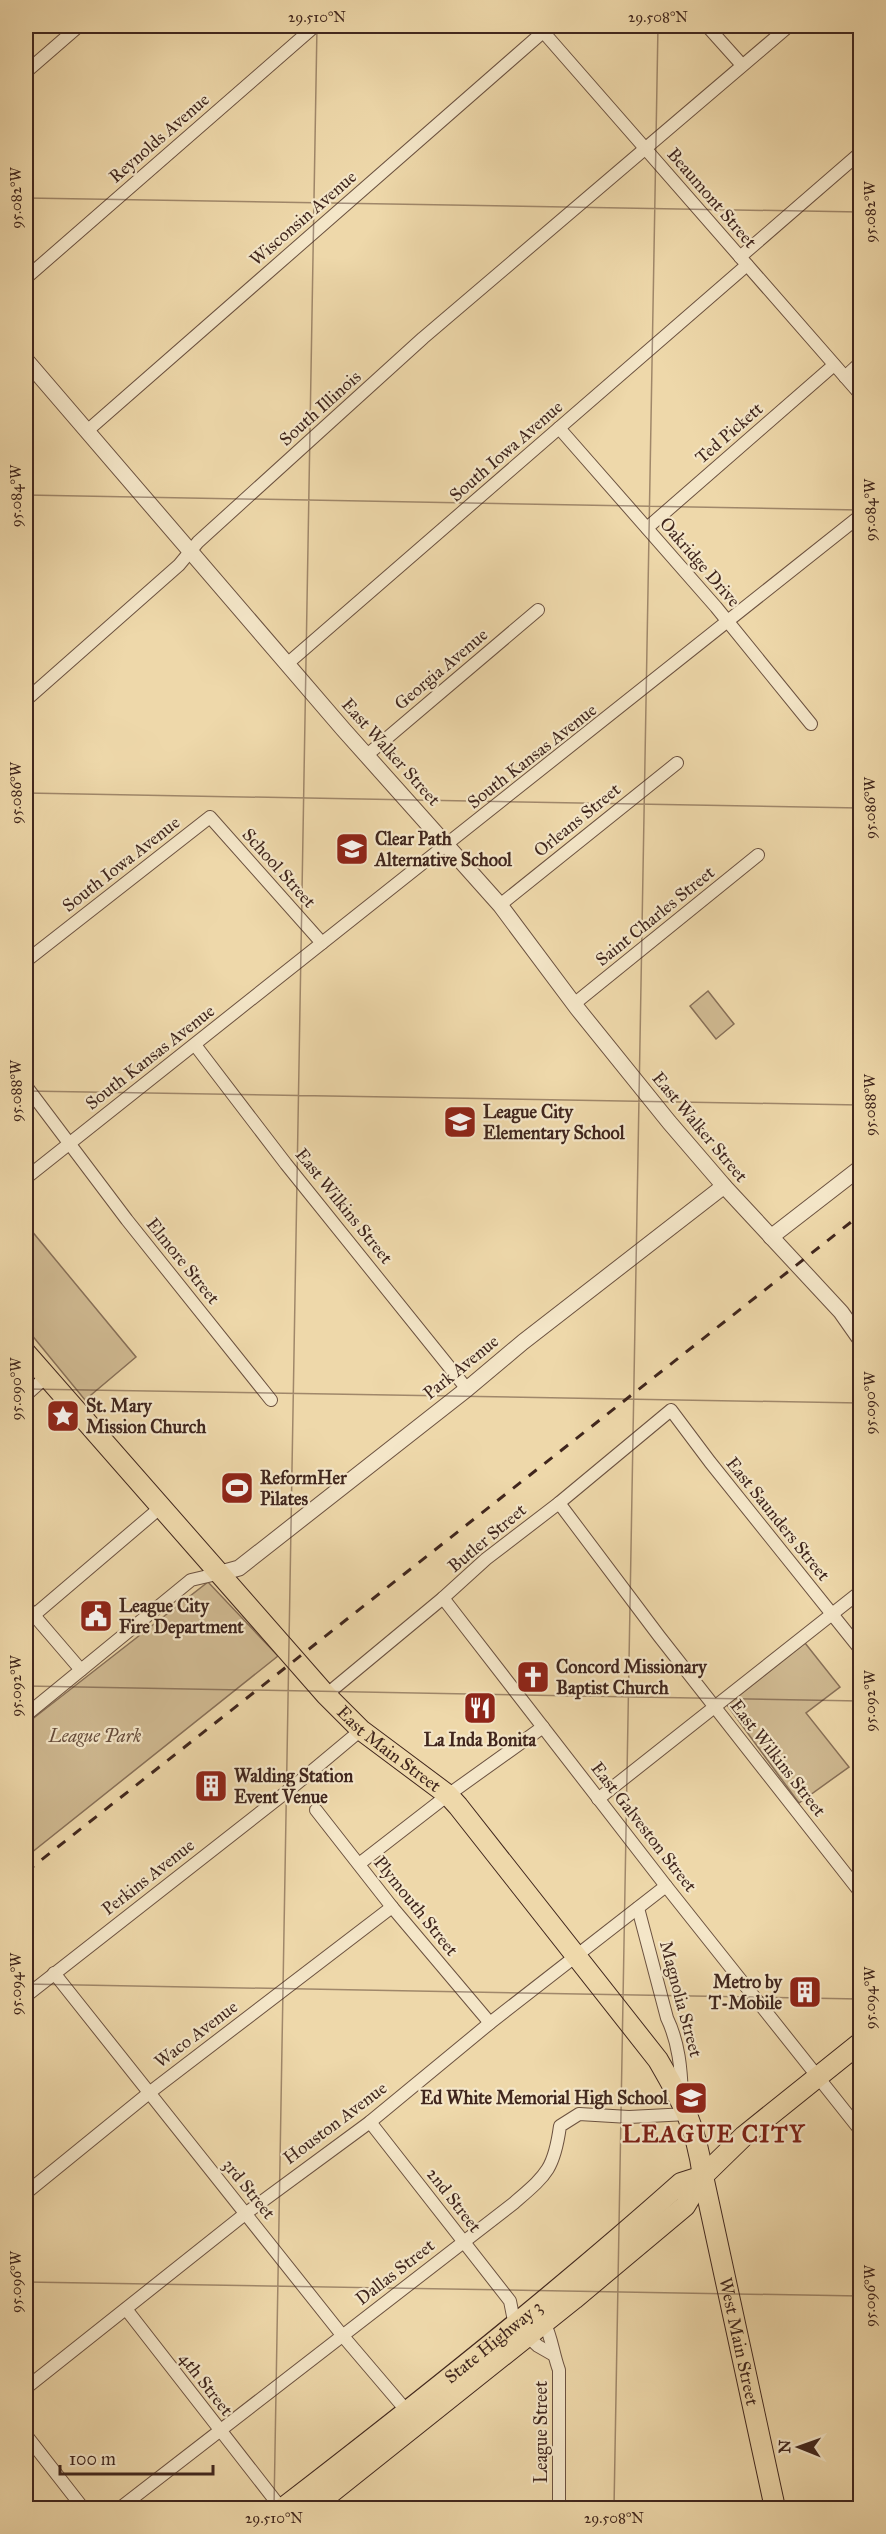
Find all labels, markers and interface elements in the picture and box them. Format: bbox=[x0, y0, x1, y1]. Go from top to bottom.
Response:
text: 29.510°N bbox=[288, 8, 346, 26]
text: 29.508°N bbox=[628, 8, 688, 26]
street label: Reynolds Avenue bbox=[104, 88, 214, 188]
street label: Beaumont Street bbox=[663, 143, 762, 253]
text: 95.082°W bbox=[7, 166, 25, 229]
street label: Wisconsin Avenue bbox=[245, 166, 361, 270]
text: 95.082°W bbox=[861, 180, 879, 243]
street label: South Illinois bbox=[275, 366, 365, 450]
street label: South Iowa Avenue bbox=[445, 396, 567, 506]
street label: Ted Pickett bbox=[691, 397, 768, 468]
text: 95.084°W bbox=[7, 464, 25, 527]
text: 95.084°W bbox=[861, 478, 879, 541]
street label: Oakridge Drive bbox=[654, 513, 745, 612]
street label: Georgia Avenue bbox=[390, 623, 493, 715]
street label: East Walker Street bbox=[337, 694, 445, 811]
street label: South Kansas Avenue bbox=[463, 699, 601, 813]
text: 95.086°W bbox=[7, 761, 25, 824]
text: 95.086°W bbox=[861, 776, 879, 839]
street label: Orleans Street bbox=[529, 778, 625, 862]
street label: South Iowa Avenue bbox=[58, 811, 184, 917]
street label: School Street bbox=[237, 824, 321, 913]
place label: Clear Path Alternative School bbox=[374, 828, 513, 871]
school or university icon: Clear Path Alternative School bbox=[334, 831, 370, 867]
street label: Saint Charles Street bbox=[591, 861, 719, 971]
street label: South Kansas Avenue bbox=[81, 1000, 219, 1114]
text: 95.088°W bbox=[7, 1059, 25, 1122]
street label: East Walker Street bbox=[648, 1067, 753, 1187]
text: 95.088°W bbox=[861, 1073, 879, 1136]
place label: League City Elementary School bbox=[483, 1101, 626, 1145]
school or university icon: League City Elementary School bbox=[442, 1104, 478, 1140]
street label: East Wilkins Street bbox=[291, 1144, 398, 1269]
street label: Elmore Street bbox=[142, 1213, 225, 1309]
street label: Park Avenue bbox=[419, 1330, 503, 1404]
text: 95.090°W bbox=[7, 1357, 25, 1420]
text: 95.090°W bbox=[861, 1371, 879, 1434]
place label: St. Mary Mission Church bbox=[86, 1395, 207, 1438]
place icon: St. Mary Mission Church bbox=[45, 1398, 81, 1434]
street label: East Saunders Street bbox=[721, 1453, 835, 1586]
place label: ReformHer Pilates bbox=[260, 1467, 348, 1510]
sports icon: ReformHer Pilates bbox=[219, 1470, 255, 1506]
street label: Butler Street bbox=[443, 1498, 531, 1577]
place label: League City Fire Department bbox=[119, 1595, 244, 1639]
public building icon: League City Fire Department bbox=[78, 1598, 114, 1634]
text: 95.092°W bbox=[7, 1654, 25, 1717]
place label: Concord Missionary Baptist Church bbox=[556, 1656, 708, 1700]
church icon: Concord Missionary Baptist Church bbox=[515, 1659, 551, 1695]
text: 95.092°W bbox=[861, 1669, 879, 1732]
restaurant icon: La Inda Bonita bbox=[462, 1690, 498, 1726]
street label: East Wilkins Street bbox=[725, 1695, 831, 1821]
street label: East Main Street bbox=[332, 1701, 446, 1797]
park label: League Park bbox=[48, 1725, 141, 1747]
place label: La Inda Bonita bbox=[424, 1729, 537, 1751]
street label: East Galveston Street bbox=[586, 1758, 702, 1897]
place label: Walding Station Event Venue bbox=[234, 1765, 353, 1808]
building icon: Walding Station Event Venue bbox=[193, 1768, 229, 1804]
street label: Perkins Avenue bbox=[97, 1834, 199, 1920]
street label: Plymouth Street bbox=[369, 1852, 463, 1961]
street label: Magnolia Street bbox=[654, 1938, 707, 2060]
text: 95.094°W bbox=[7, 1952, 25, 2015]
text: 95.094°W bbox=[861, 1966, 879, 2029]
place label: Metro by T-Mobile bbox=[708, 1971, 784, 2014]
building icon: Metro by T-Mobile bbox=[787, 1974, 823, 2010]
street label: Waco Avenue bbox=[150, 1996, 242, 2072]
street label: Houston Avenue bbox=[279, 2077, 391, 2169]
school or university icon: Ed White Memorial High School bbox=[673, 2080, 709, 2116]
place label: Ed White Memorial High School bbox=[420, 2087, 669, 2110]
district label: LEAGUE CITY bbox=[622, 2119, 806, 2149]
street label: 3rd Street bbox=[218, 2154, 280, 2224]
street label: 2nd Street bbox=[422, 2163, 487, 2237]
street label: Dallas Street bbox=[351, 2234, 439, 2310]
text: 95.096°W bbox=[7, 2250, 25, 2313]
text: 95.096°W bbox=[861, 2264, 879, 2327]
street label: West Main Street bbox=[714, 2276, 764, 2408]
street label: State Highway 3 bbox=[440, 2296, 547, 2388]
street label: 4th Street bbox=[174, 2348, 238, 2421]
street label: League Street bbox=[530, 2380, 553, 2483]
north arrow bbox=[769, 2417, 829, 2477]
scale bar bbox=[60, 2438, 213, 2476]
text: N bbox=[775, 2439, 794, 2454]
text: 100 m bbox=[69, 2448, 116, 2470]
text: 29.510°N bbox=[245, 2509, 303, 2527]
text: 29.508°N bbox=[584, 2509, 644, 2527]

